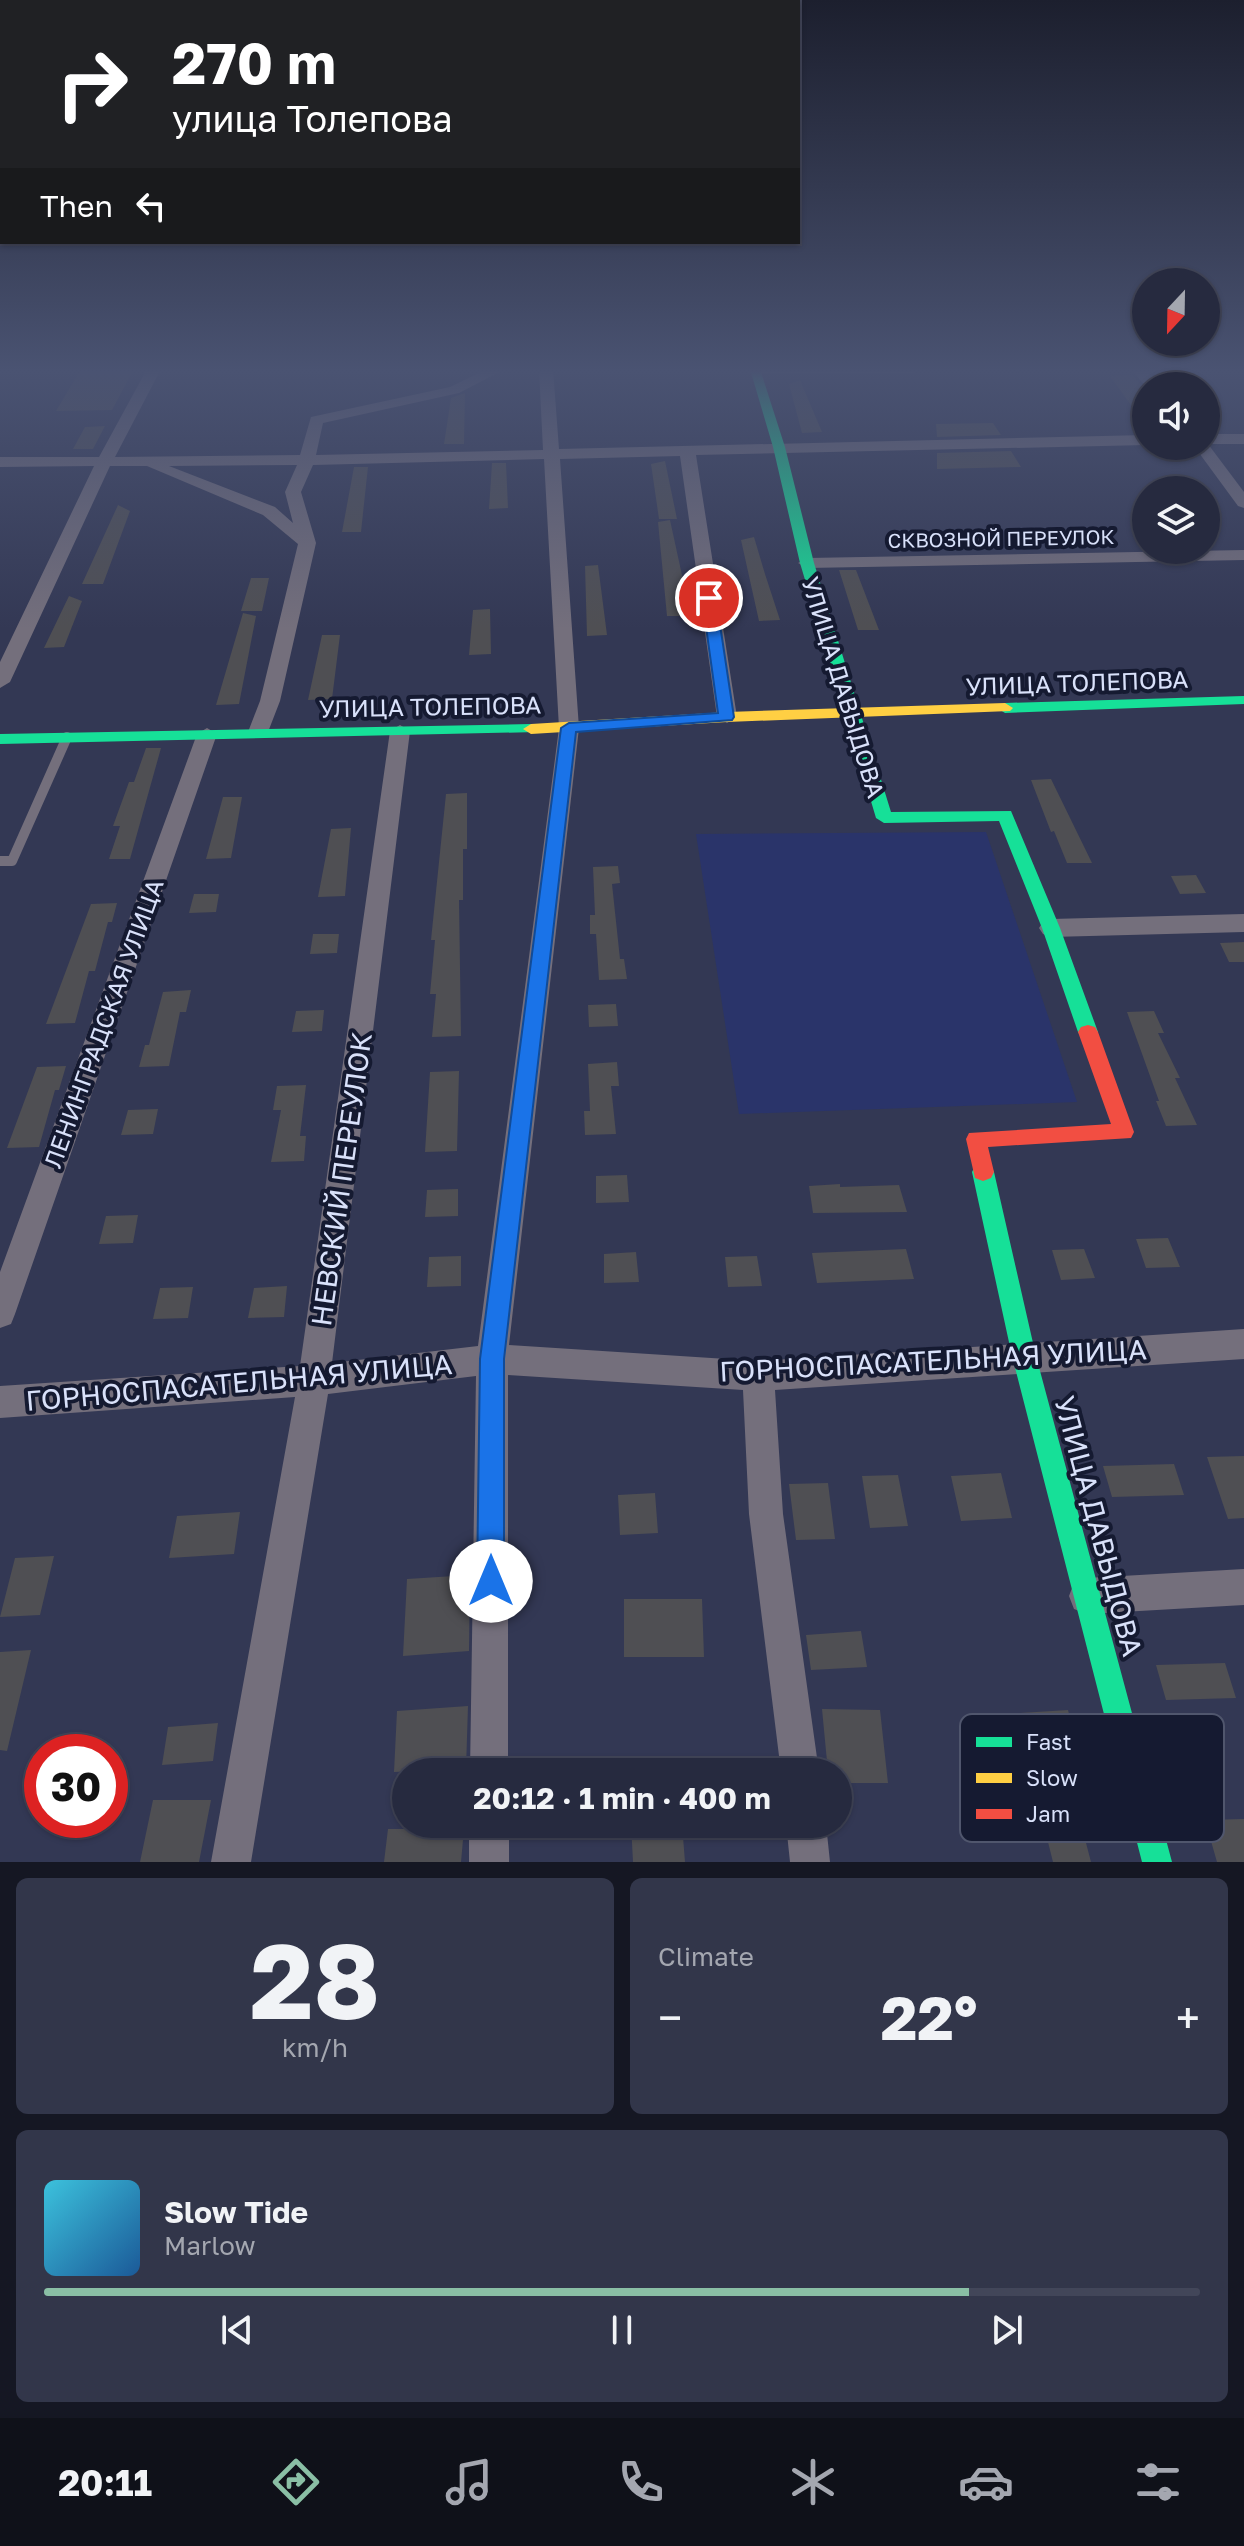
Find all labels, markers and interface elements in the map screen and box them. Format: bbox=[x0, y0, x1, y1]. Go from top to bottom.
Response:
text: 270 m bbox=[172, 29, 336, 96]
icon: right bbox=[40, 32, 144, 136]
text: улица Толепова bbox=[172, 97, 453, 140]
icon: left bbox=[129, 184, 173, 228]
text: Then bbox=[40, 188, 113, 224]
north arrow bbox=[1132, 268, 1220, 356]
map controls bbox=[1132, 268, 1220, 564]
button: sound bbox=[1132, 372, 1220, 460]
button: layers bbox=[1132, 476, 1220, 564]
street label: СКВОЗНОЙ ПЕРЕУЛОК bbox=[888, 524, 1114, 552]
pin bbox=[675, 564, 743, 632]
street label: УЛИЦА ДАВЫДОВА bbox=[797, 573, 891, 801]
icon: arrive bbox=[687, 576, 731, 620]
street label: УЛИЦА ТОЛЕПОВА bbox=[965, 664, 1189, 700]
street label: УЛИЦА ТОЛЕПОВА bbox=[318, 690, 542, 722]
street label: ЛЕНИНГРАДСКАЯ УЛИЦА bbox=[37, 875, 169, 1171]
street label: НЕВСКИЙ ПЕРЕУЛОК bbox=[304, 1030, 378, 1328]
street label: ГОРНОСПАСАТЕЛЬНАЯ УЛИЦА bbox=[719, 1332, 1148, 1388]
street label: ГОРНОСПАСАТЕЛЬНАЯ УЛИЦА bbox=[24, 1347, 454, 1417]
street label: УЛИЦА ДАВЫДОВА bbox=[1048, 1392, 1150, 1660]
position arrow bbox=[449, 1539, 533, 1623]
legend bbox=[960, 1714, 1224, 1842]
text: Fast bbox=[1026, 1728, 1072, 1755]
speed limit sign: 30 bbox=[24, 1734, 128, 1838]
text: Slow bbox=[1026, 1764, 1078, 1791]
text: 20:12 · 1 min · 400 m bbox=[473, 1780, 771, 1816]
text: Jam bbox=[1026, 1800, 1070, 1827]
text: 28 bbox=[250, 1917, 380, 2042]
text: Climate bbox=[658, 1941, 754, 1972]
text: 22° bbox=[881, 1981, 977, 2053]
text: − bbox=[658, 1991, 682, 2044]
text: + bbox=[1176, 1991, 1200, 2044]
text: km/h bbox=[282, 2032, 348, 2063]
text: Slow Tide bbox=[164, 2194, 308, 2230]
text: Marlow bbox=[164, 2230, 256, 2261]
icon: previous bbox=[215, 2308, 259, 2352]
icon: pause bbox=[600, 2308, 644, 2352]
icon: next bbox=[985, 2308, 1029, 2352]
icon: directions bbox=[268, 2454, 324, 2510]
icon: music bbox=[441, 2454, 497, 2510]
icon: phone bbox=[613, 2454, 669, 2510]
icon: climate bbox=[785, 2454, 841, 2510]
icon: car bbox=[958, 2454, 1014, 2510]
icon: filters bbox=[1130, 2454, 1186, 2510]
text: 20:11 bbox=[58, 2461, 152, 2504]

